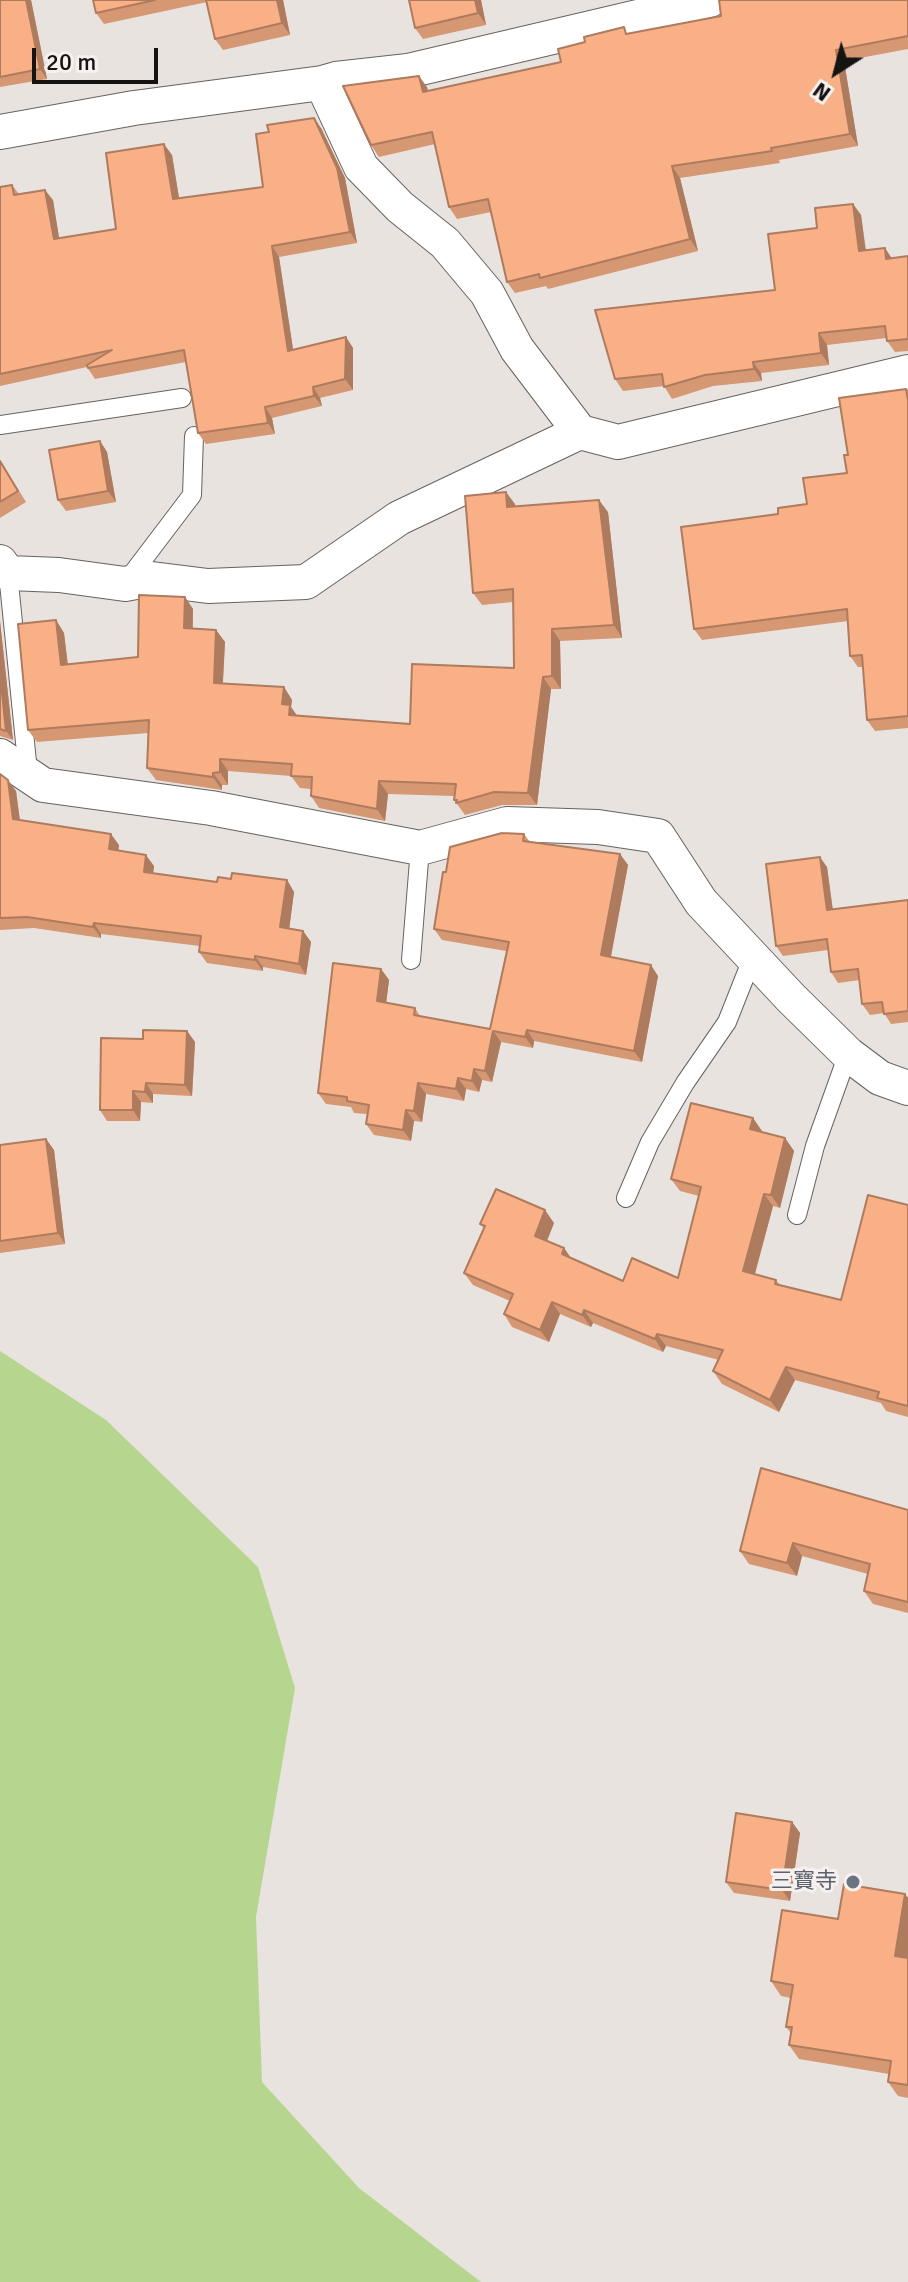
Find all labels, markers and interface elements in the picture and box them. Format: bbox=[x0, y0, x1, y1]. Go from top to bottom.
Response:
scale bar bbox=[36, 32, 162, 82]
north arrow bbox=[796, 32, 876, 112]
text: 20 m bbox=[46, 47, 96, 77]
text: N bbox=[807, 76, 836, 107]
place label: 三寶寺 bbox=[771, 1869, 837, 1895]
marker: 三寶寺 bbox=[844, 1873, 862, 1891]

